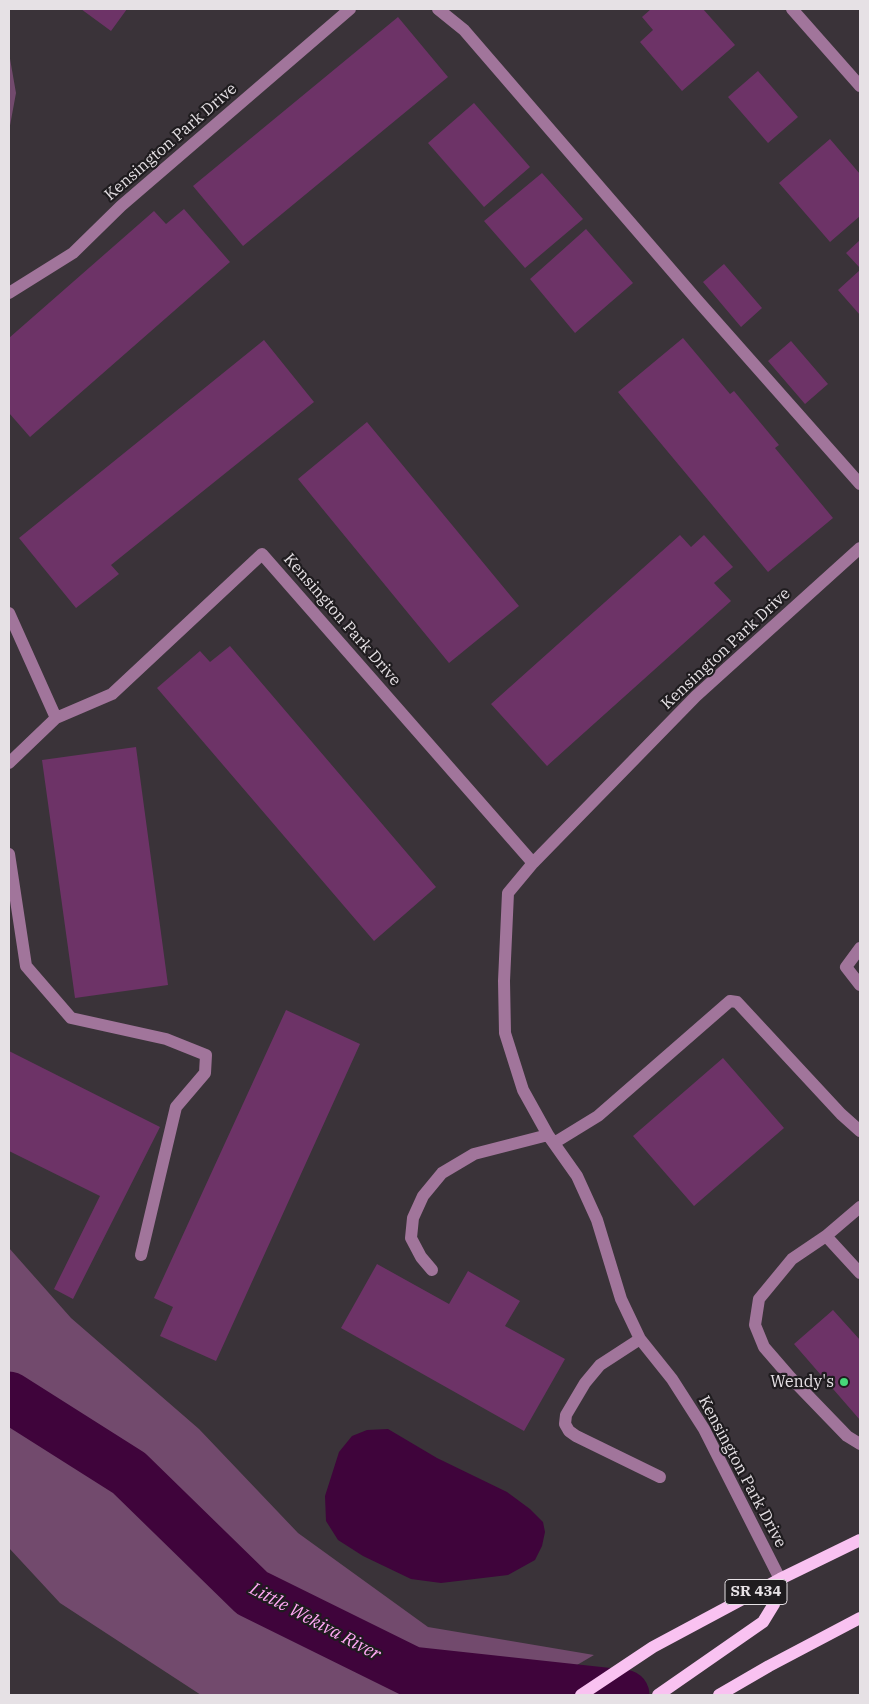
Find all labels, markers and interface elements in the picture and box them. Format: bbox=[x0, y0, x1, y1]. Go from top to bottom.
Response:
street label: Kensington Park Drive bbox=[101, 79, 241, 205]
street label: Kensington Park Drive bbox=[279, 550, 405, 690]
street label: Kensington Park Drive bbox=[658, 584, 794, 714]
place label: Wendy's bbox=[770, 1372, 834, 1392]
marker: Wendy's bbox=[838, 1376, 850, 1388]
street label: Kensington Park Drive bbox=[694, 1393, 790, 1551]
water label: Little Wekiva River bbox=[246, 1578, 384, 1666]
road number: SR 434 bbox=[725, 1580, 787, 1604]

